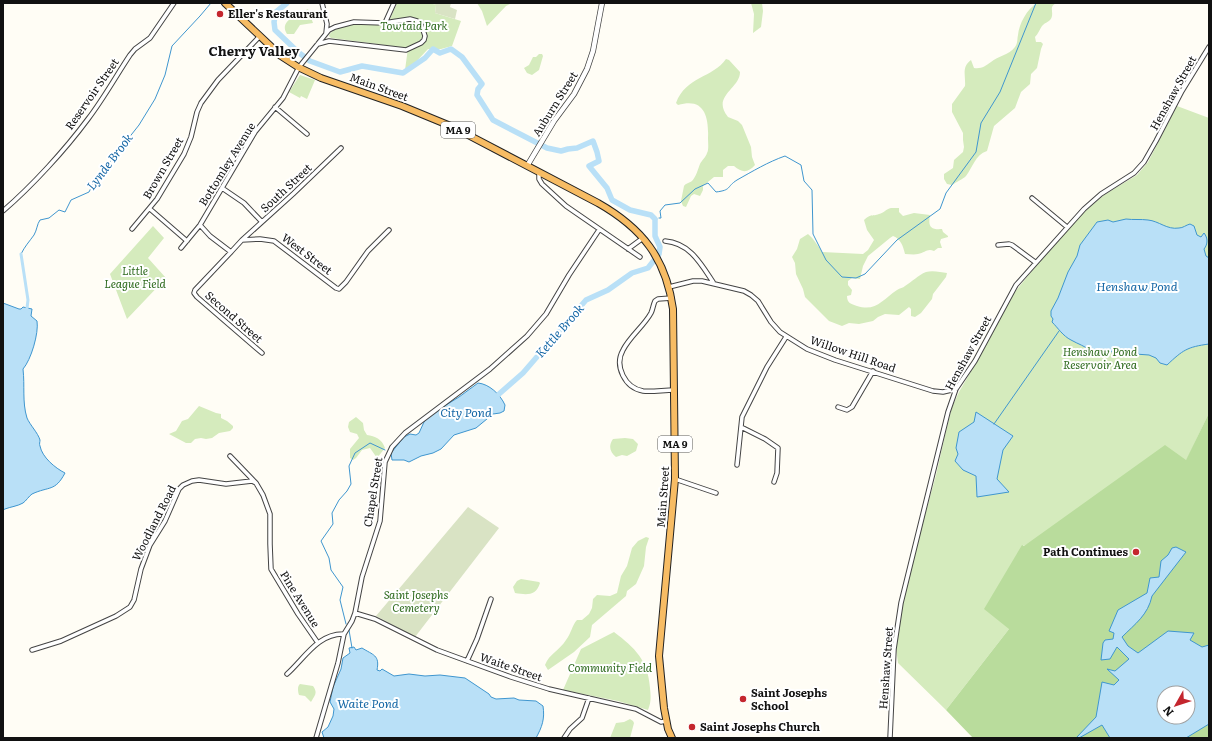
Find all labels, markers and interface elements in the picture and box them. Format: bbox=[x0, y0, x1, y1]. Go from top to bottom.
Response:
place label: Eller's Restaurant bbox=[228, 5, 328, 21]
marker: Eller's Restaurant bbox=[215, 9, 225, 19]
park label: Towtaid Park bbox=[380, 17, 448, 33]
district label: Cherry Valley bbox=[209, 41, 299, 60]
street label: Henshaw Street bbox=[1145, 52, 1199, 133]
street label: Reservoir Street bbox=[60, 54, 122, 132]
street label: Auburn Street bbox=[528, 67, 581, 139]
street label: Main Street bbox=[348, 68, 411, 104]
street label: Bottomley Avenue bbox=[194, 118, 258, 208]
road number: MA 9 bbox=[441, 122, 475, 138]
water label: Lynde Brook bbox=[82, 129, 137, 193]
street label: Brown Street bbox=[138, 133, 187, 201]
street label: South Street bbox=[256, 159, 315, 215]
street label: West Street bbox=[279, 229, 337, 278]
park label: Little League Field bbox=[104, 262, 166, 291]
water label: Henshaw Pond bbox=[1096, 277, 1178, 295]
street label: Second Street bbox=[202, 287, 267, 346]
water label: Kettle Brook bbox=[531, 299, 588, 361]
street label: Henshaw Street bbox=[940, 312, 994, 393]
street label: Willow Hill Road bbox=[808, 331, 899, 375]
park label: Henshaw Pond Reservoir Area bbox=[1063, 343, 1138, 372]
water label: City Pond bbox=[440, 403, 492, 421]
road number: MA 9 bbox=[658, 436, 692, 452]
street label: Chapel Street bbox=[359, 455, 386, 528]
street label: Main Street bbox=[652, 465, 672, 528]
street label: Woodland Road bbox=[127, 482, 179, 563]
place label: Path Continues bbox=[1043, 543, 1128, 559]
marker: Path Continues bbox=[1131, 547, 1141, 557]
street label: Pine Avenue bbox=[277, 567, 325, 630]
park label: Saint Josephs Cemetery bbox=[384, 586, 448, 615]
street label: Henshaw Street bbox=[874, 626, 896, 710]
street label: Waite Street bbox=[478, 648, 545, 684]
park label: Community Field bbox=[568, 659, 653, 675]
place label: Saint Josephs School bbox=[751, 684, 828, 713]
north arrow bbox=[1156, 685, 1196, 725]
water label: Waite Pond bbox=[337, 694, 399, 712]
marker: Saint Josephs School bbox=[738, 694, 748, 704]
text: N bbox=[1158, 703, 1177, 721]
place label: Saint Josephs Church bbox=[700, 718, 821, 734]
marker: Saint Josephs Church bbox=[687, 722, 697, 732]

